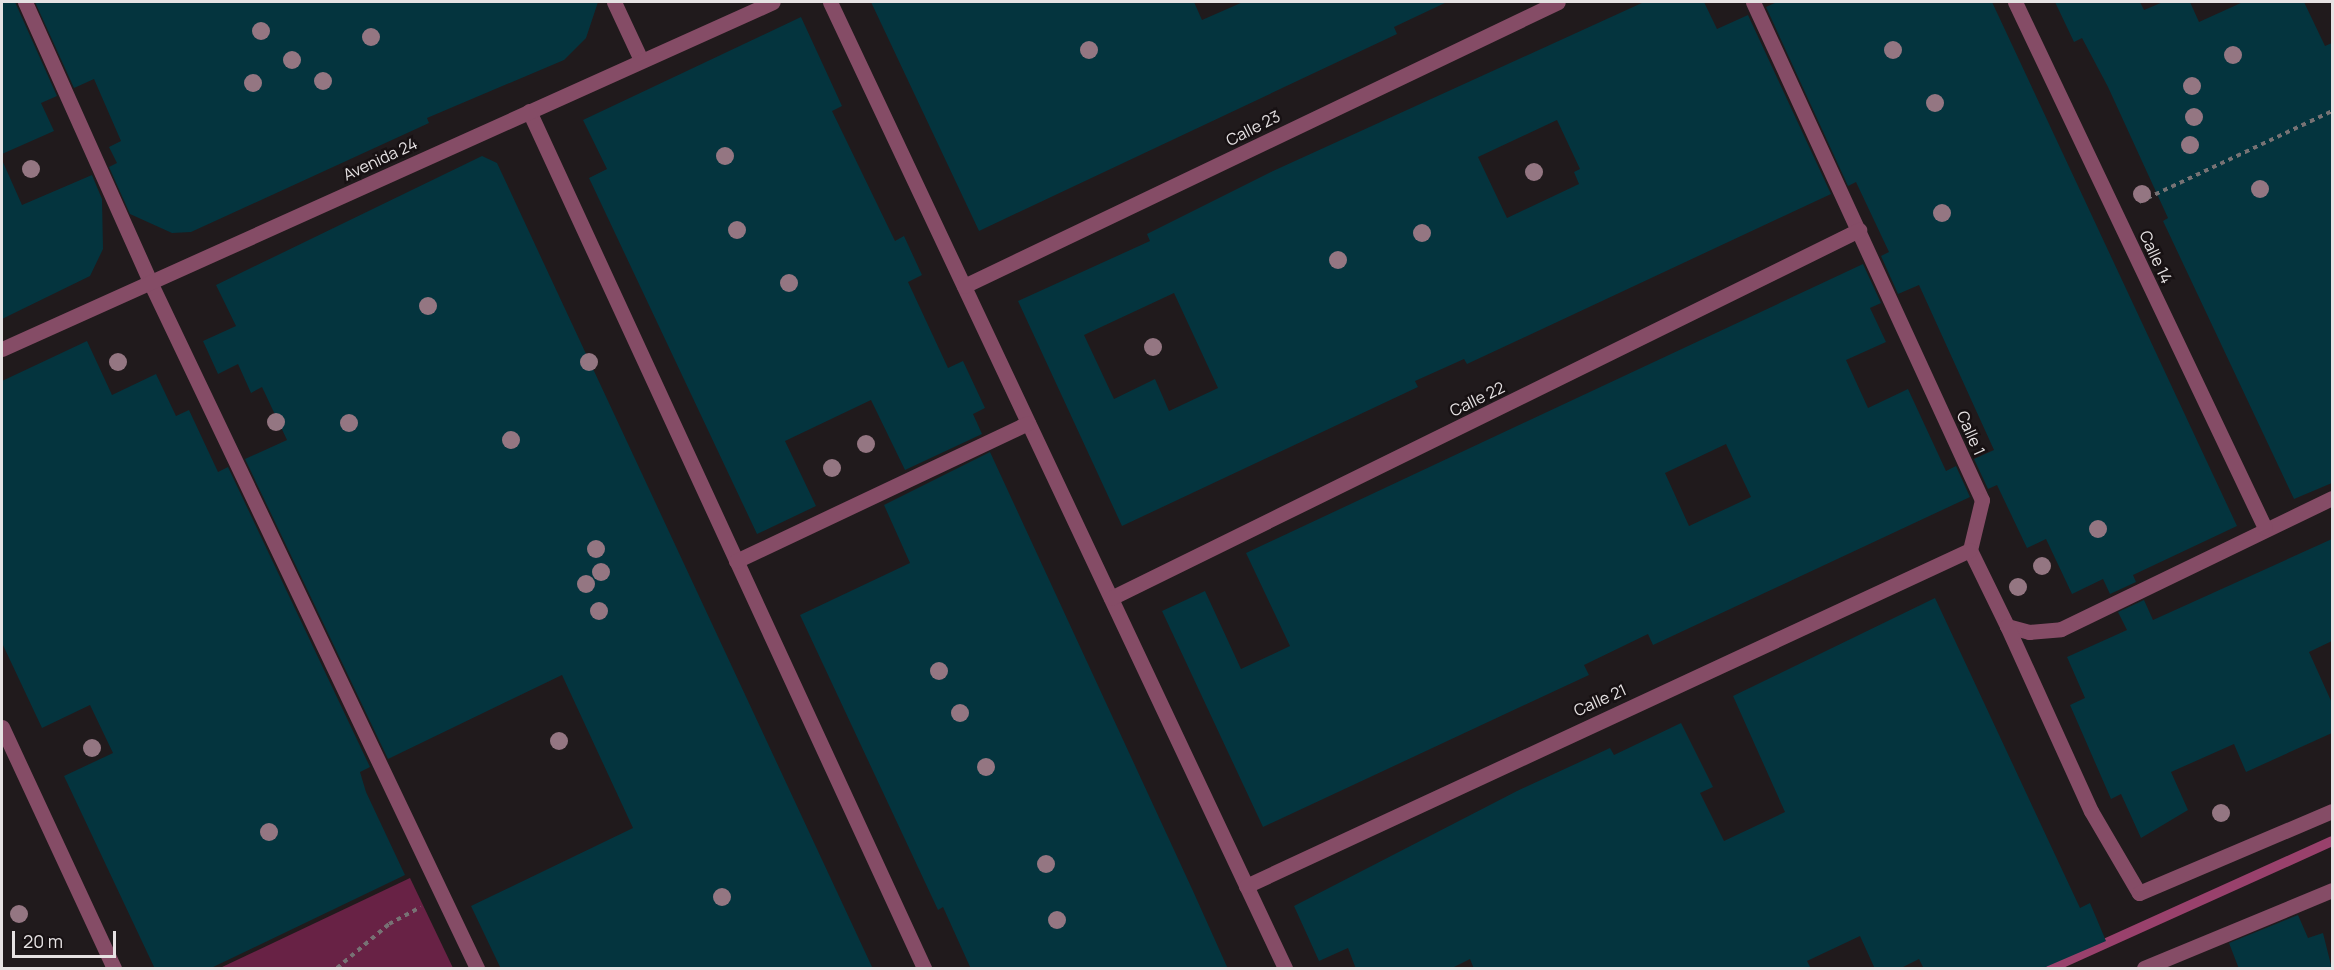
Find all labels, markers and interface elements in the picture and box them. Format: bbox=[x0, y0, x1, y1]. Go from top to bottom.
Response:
street label: Calle 23 bbox=[1223, 106, 1283, 150]
street label: Avenida 24 bbox=[340, 134, 420, 184]
street label: Calle 14 bbox=[2135, 228, 2177, 286]
street label: Calle 22 bbox=[1446, 378, 1508, 420]
street label: Calle 1 bbox=[1953, 408, 1989, 458]
street label: Calle 21 bbox=[1571, 680, 1629, 720]
scale bar bbox=[15, 919, 118, 957]
text: 20 m bbox=[23, 929, 63, 953]

